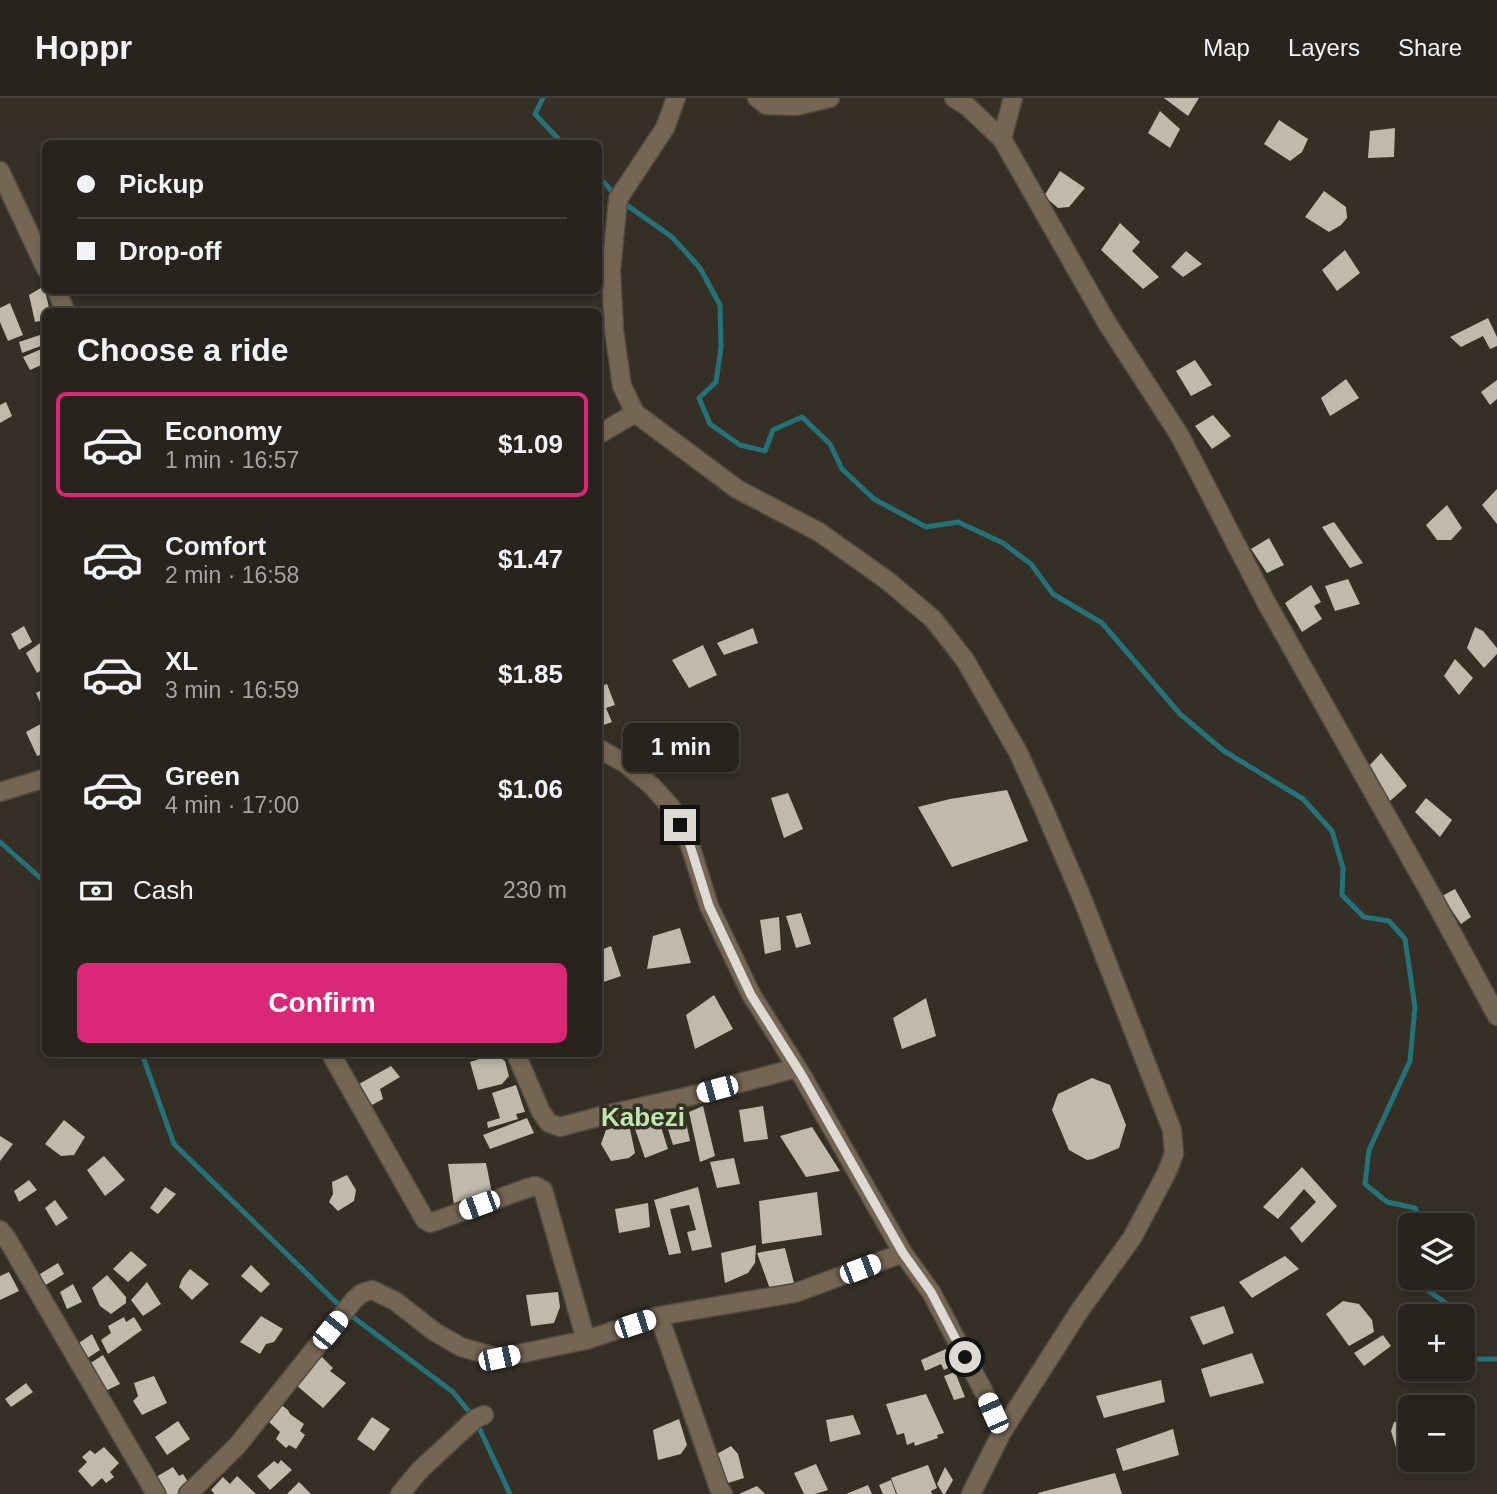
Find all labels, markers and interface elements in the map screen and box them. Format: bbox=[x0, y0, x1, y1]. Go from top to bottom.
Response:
text: Hoppr bbox=[35, 29, 132, 66]
text: Map bbox=[1203, 34, 1250, 61]
text: Layers bbox=[1288, 34, 1360, 61]
text: Share bbox=[1398, 34, 1462, 61]
text: Pickup bbox=[119, 169, 204, 199]
text: Drop-off bbox=[119, 236, 222, 266]
text: Choose a ride bbox=[77, 332, 289, 368]
icon: car bbox=[81, 413, 144, 476]
text: Economy bbox=[165, 416, 282, 446]
text: $1.09 bbox=[498, 429, 563, 459]
text: 1 min · 16:57 bbox=[165, 447, 299, 473]
icon: car bbox=[81, 528, 144, 591]
text: Comfort bbox=[165, 531, 266, 561]
text: $1.47 bbox=[498, 544, 563, 574]
text: 2 min · 16:58 bbox=[165, 562, 299, 588]
icon: car bbox=[81, 643, 144, 706]
text: XL bbox=[165, 646, 198, 676]
text: $1.85 bbox=[498, 659, 563, 689]
text: 3 min · 16:59 bbox=[165, 677, 299, 703]
callout: 1 min bbox=[622, 724, 738, 772]
text: 1 min bbox=[651, 734, 711, 760]
icon: car bbox=[81, 758, 144, 821]
text: Green bbox=[165, 761, 240, 791]
text: $1.06 bbox=[498, 774, 563, 804]
text: 4 min · 17:00 bbox=[165, 792, 299, 818]
route end bbox=[664, 809, 696, 841]
icon: cash bbox=[77, 872, 115, 910]
text: Cash bbox=[133, 875, 194, 905]
text: 230 m bbox=[503, 877, 567, 903]
button: Confirm bbox=[77, 963, 567, 1043]
car bbox=[694, 1073, 741, 1105]
district label: Kabezi bbox=[601, 1102, 685, 1132]
car bbox=[456, 1188, 503, 1222]
map controls bbox=[1398, 1213, 1475, 1472]
button: layers bbox=[1398, 1213, 1475, 1290]
car bbox=[837, 1252, 884, 1286]
button: + bbox=[1398, 1304, 1475, 1381]
car bbox=[309, 1307, 352, 1353]
car bbox=[612, 1308, 659, 1340]
route start bbox=[949, 1341, 981, 1373]
car bbox=[477, 1343, 522, 1373]
car bbox=[975, 1390, 1012, 1436]
button: − bbox=[1398, 1395, 1475, 1472]

